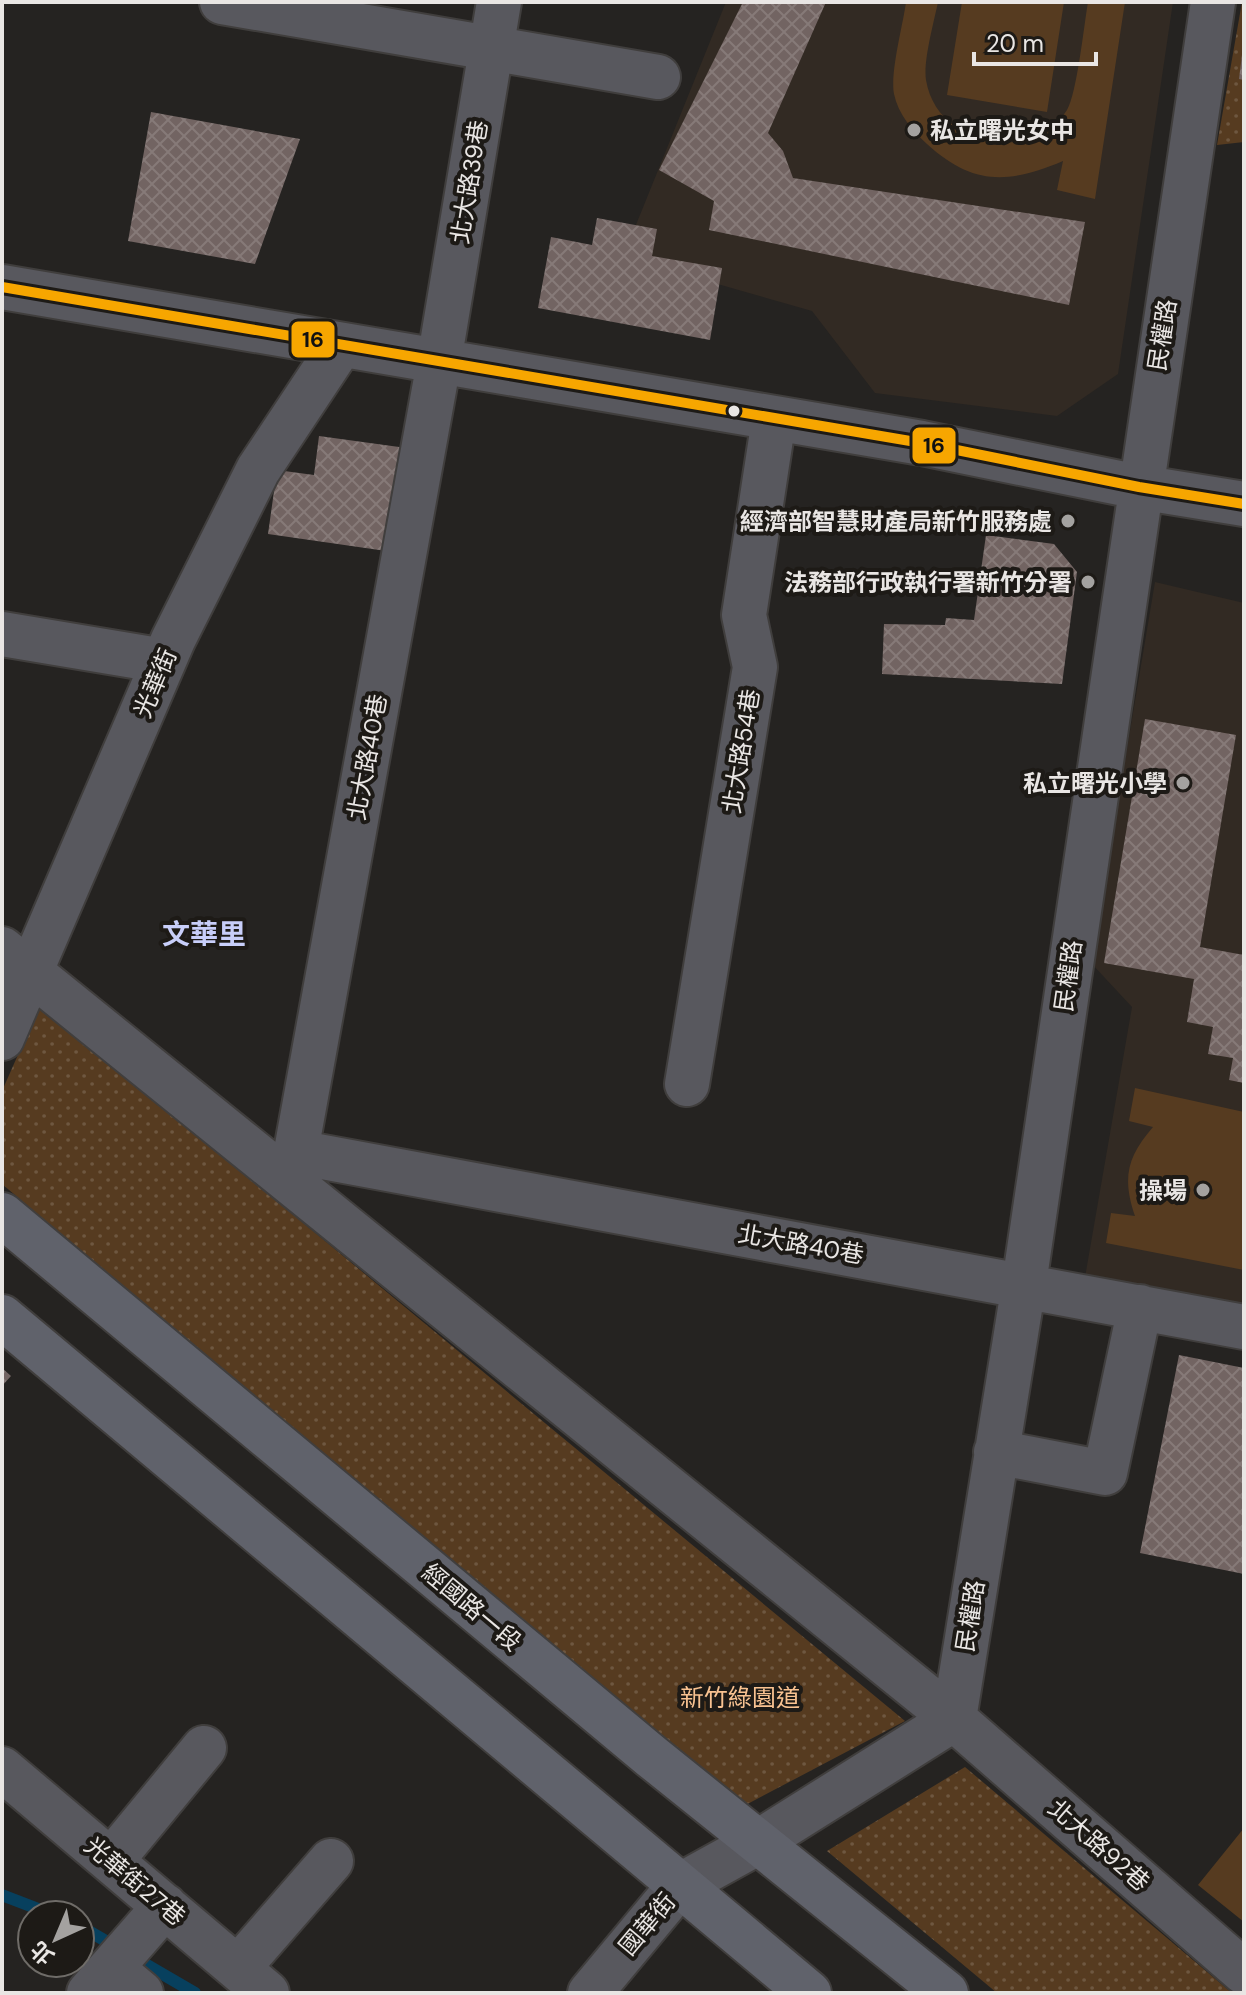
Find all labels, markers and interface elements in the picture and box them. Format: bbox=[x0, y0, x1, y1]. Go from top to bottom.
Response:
scale bar bbox=[974, 16, 1096, 66]
text: 20 m bbox=[986, 28, 1044, 59]
place label: 私立曙光女中 bbox=[930, 115, 1074, 146]
street label: 北大路39巷 bbox=[444, 118, 494, 246]
marker: 私立曙光女中 bbox=[905, 121, 923, 139]
street label: 民權路 bbox=[1141, 297, 1183, 373]
line badge: 16 bbox=[290, 320, 336, 359]
text: 16 bbox=[302, 325, 324, 354]
unlabelled marker bbox=[726, 403, 742, 419]
line badge: 16 bbox=[911, 426, 957, 465]
text: 16 bbox=[923, 431, 945, 460]
place label: 經濟部智慧財產局新竹服務處 bbox=[740, 506, 1052, 537]
marker: 經濟部智慧財產局新竹服務處 bbox=[1059, 512, 1077, 530]
place label: 法務部行政執行署新竹分署 bbox=[784, 567, 1072, 598]
marker: 法務部行政執行署新竹分署 bbox=[1079, 573, 1097, 591]
street label: 光華街 bbox=[127, 644, 183, 722]
street label: 北大路54巷 bbox=[716, 687, 766, 815]
street label: 北大路40巷 bbox=[341, 692, 393, 822]
place label: 私立曙光小學 bbox=[1023, 768, 1167, 799]
marker: 私立曙光小學 bbox=[1174, 774, 1192, 792]
district label: 文華里 bbox=[162, 916, 246, 953]
street label: 民權路 bbox=[1048, 938, 1088, 1014]
place label: 操場 bbox=[1139, 1175, 1187, 1206]
marker: 操場 bbox=[1194, 1181, 1212, 1199]
street label: 北大路40巷 bbox=[736, 1218, 866, 1270]
street label: 經國路一段 bbox=[416, 1557, 528, 1657]
street label: 民權路 bbox=[949, 1578, 991, 1654]
park label: 新竹綠園道 bbox=[680, 1682, 800, 1713]
street label: 北大路92巷 bbox=[1042, 1792, 1156, 1898]
street label: 光華街27巷 bbox=[78, 1830, 192, 1932]
street label: 國華街 bbox=[612, 1886, 682, 1962]
north arrow bbox=[16, 1899, 96, 1979]
text: 北 bbox=[24, 1935, 60, 1971]

